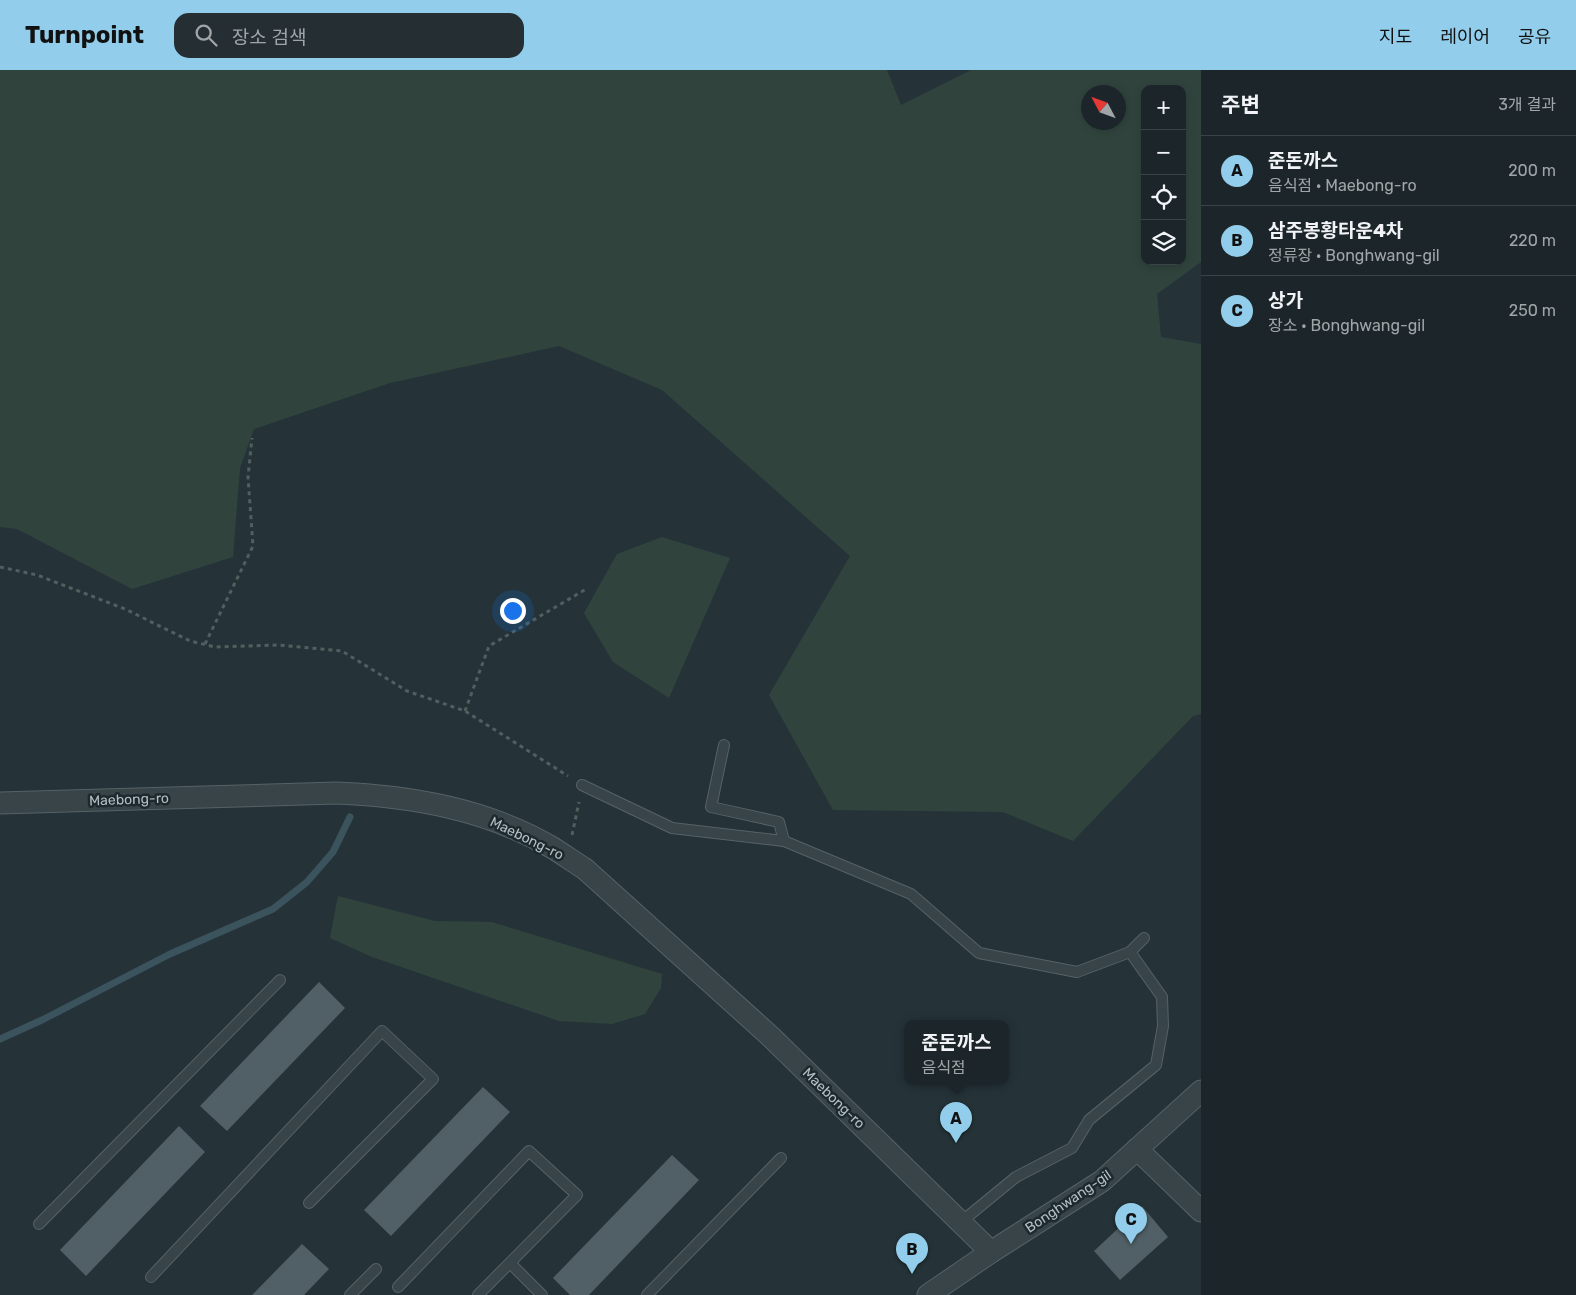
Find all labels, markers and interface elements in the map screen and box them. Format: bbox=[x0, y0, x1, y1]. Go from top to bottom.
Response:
search box bbox=[174, 13, 524, 58]
text: Turnpoint bbox=[25, 21, 144, 49]
icon: search bbox=[192, 21, 220, 49]
text: 장소 검색 bbox=[232, 26, 306, 49]
text: 지도 bbox=[1379, 26, 1412, 48]
text: 레이어 bbox=[1440, 26, 1490, 48]
text: 공유 bbox=[1518, 26, 1551, 48]
north arrow bbox=[1081, 85, 1126, 130]
map controls bbox=[1141, 85, 1186, 265]
button: + bbox=[1141, 85, 1186, 130]
text: 주변 bbox=[1221, 92, 1260, 117]
text: 3개 결과 bbox=[1498, 95, 1556, 114]
button: − bbox=[1141, 130, 1186, 175]
text: 준돈까스 bbox=[1268, 149, 1338, 172]
text: A bbox=[1231, 161, 1243, 180]
text: 200 m bbox=[1508, 161, 1556, 180]
button: locate bbox=[1141, 175, 1186, 220]
text: 음식점 · Maebong-ro bbox=[1268, 176, 1417, 195]
text: 삼주봉황타운4차 bbox=[1268, 219, 1403, 242]
button: layers bbox=[1141, 220, 1186, 265]
text: B bbox=[1231, 231, 1243, 250]
text: 220 m bbox=[1509, 231, 1556, 250]
text: 정류장 · Bonghwang-gil bbox=[1268, 246, 1440, 265]
text: 상가 bbox=[1268, 289, 1303, 312]
text: C bbox=[1231, 301, 1243, 320]
text: 250 m bbox=[1509, 301, 1556, 320]
text: 장소 · Bonghwang-gil bbox=[1268, 316, 1425, 335]
your location bbox=[500, 598, 526, 624]
street label: Maebong-ro bbox=[89, 790, 169, 809]
street label: Maebong-ro bbox=[487, 813, 566, 864]
popup bbox=[904, 1020, 1009, 1085]
text: 준돈까스 bbox=[922, 1031, 991, 1054]
text: 음식점 bbox=[922, 1058, 966, 1077]
street label: Maebong-ro bbox=[799, 1064, 868, 1132]
pin: A bbox=[940, 1102, 972, 1143]
street label: Bonghwang-gil bbox=[1022, 1166, 1115, 1236]
pin: C bbox=[1115, 1203, 1147, 1244]
pin: B bbox=[896, 1233, 928, 1274]

